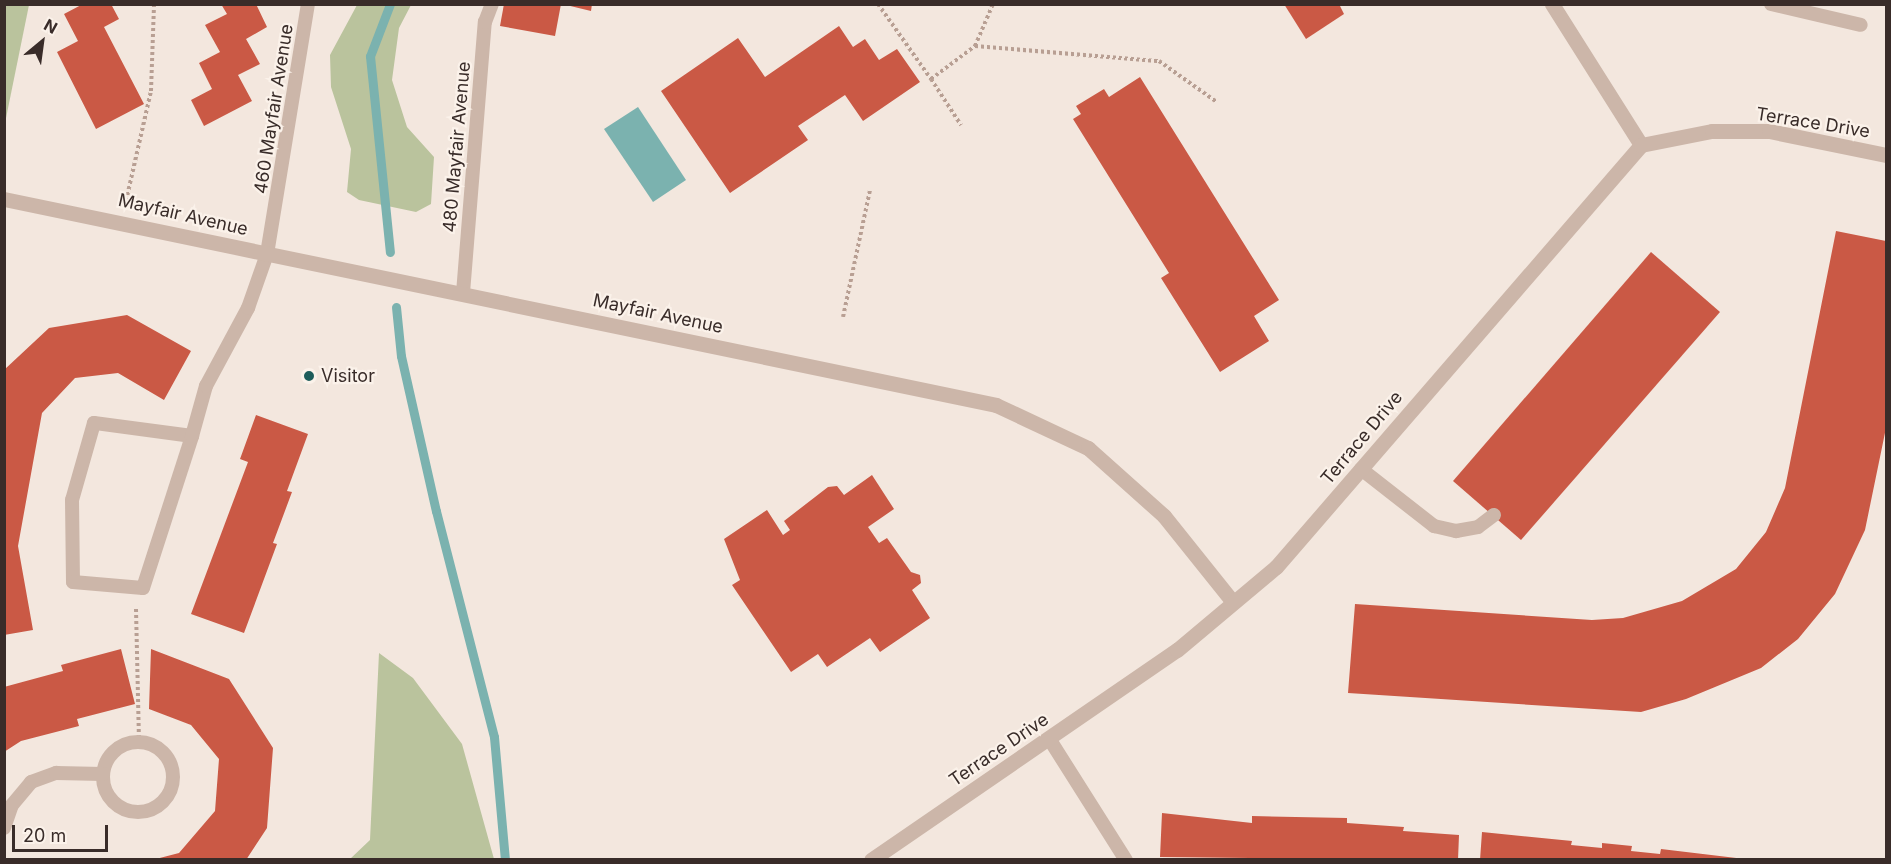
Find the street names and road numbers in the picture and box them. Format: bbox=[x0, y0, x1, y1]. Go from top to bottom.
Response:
street label: 460 Mayfair Avenue bbox=[250, 23, 298, 195]
street label: 480 Mayfair Avenue bbox=[439, 61, 475, 233]
street label: Terrace Drive bbox=[1754, 103, 1872, 143]
street label: Mayfair Avenue bbox=[116, 190, 250, 240]
street label: Mayfair Avenue bbox=[591, 290, 725, 338]
street label: Terrace Drive bbox=[1317, 387, 1407, 489]
street label: Terrace Drive bbox=[945, 709, 1053, 791]

